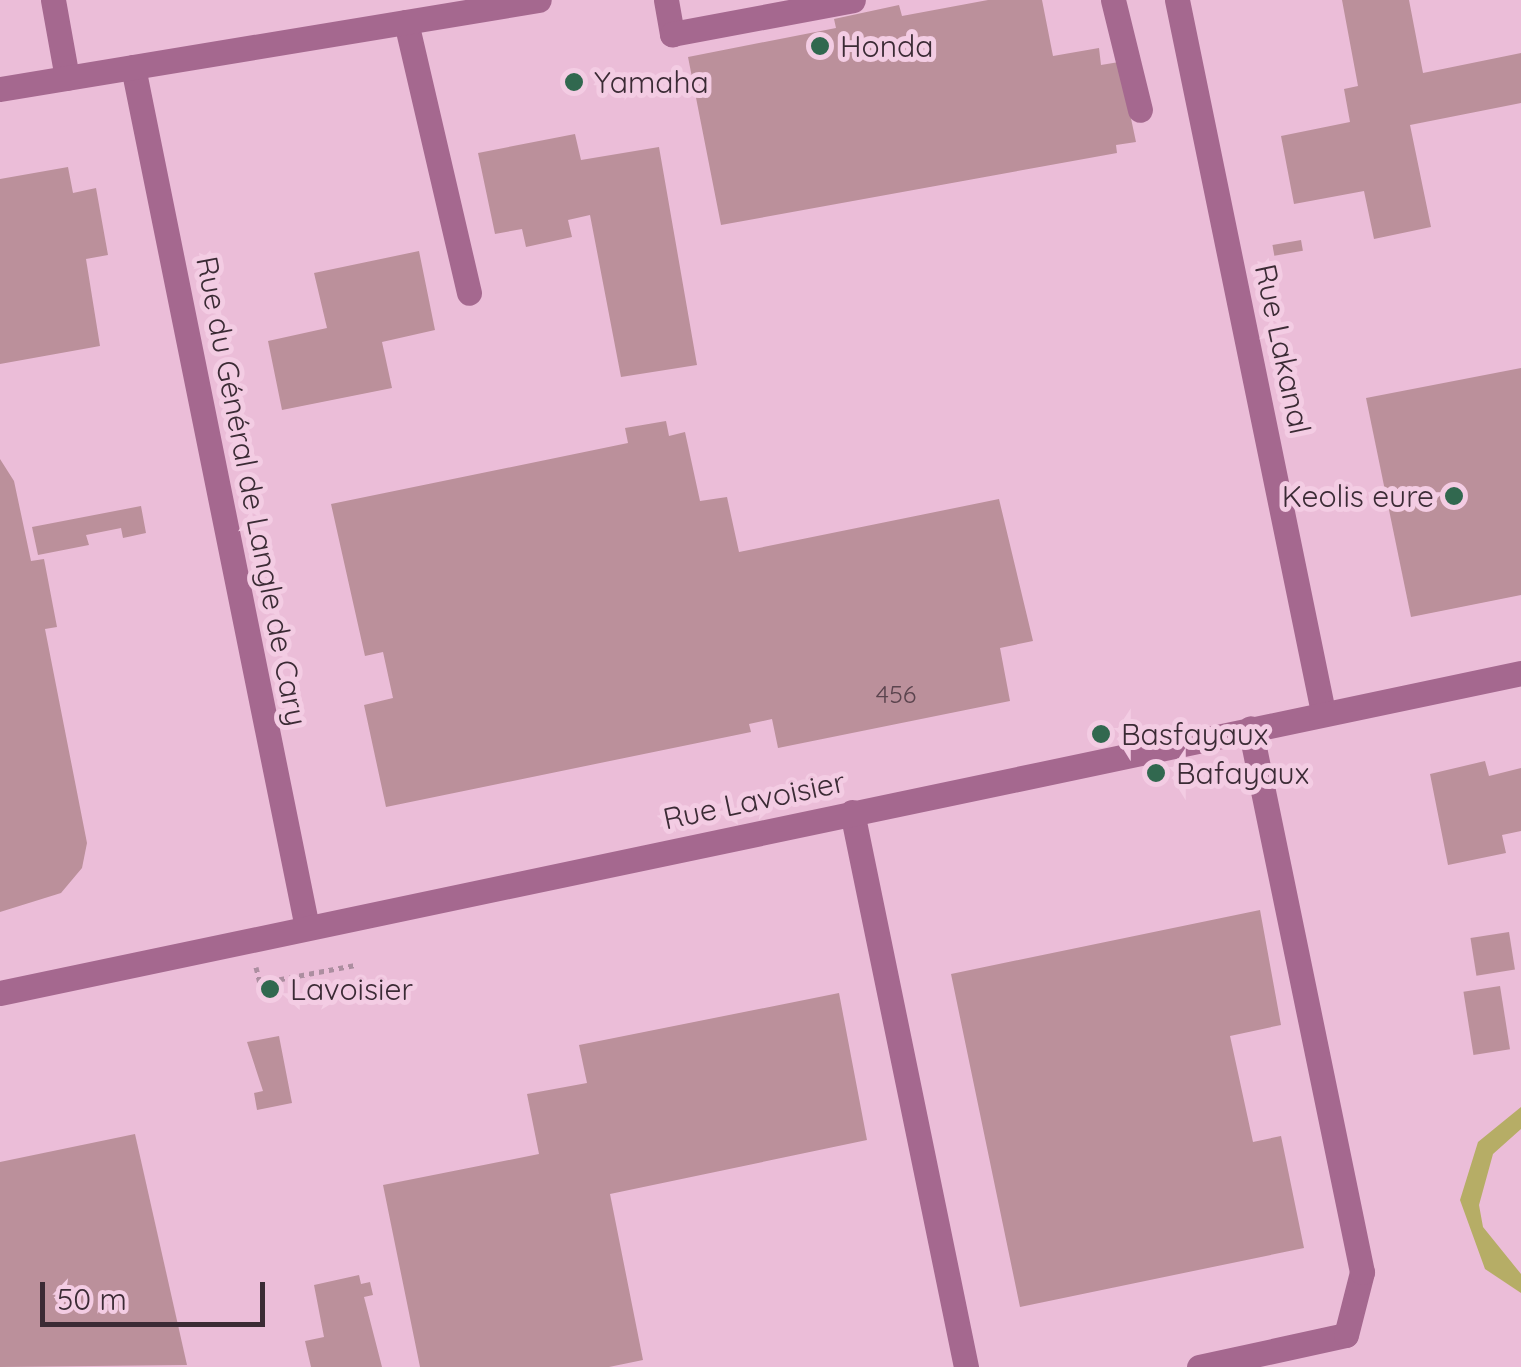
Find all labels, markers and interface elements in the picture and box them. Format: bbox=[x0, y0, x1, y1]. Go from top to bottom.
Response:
place label: Honda bbox=[840, 28, 933, 64]
marker: Honda bbox=[809, 35, 831, 57]
place label: Yamaha bbox=[594, 64, 709, 100]
marker: Yamaha bbox=[563, 71, 585, 93]
street label: Rue du Général de Langle de Cary bbox=[189, 253, 315, 729]
street label: Rue Lakanal bbox=[1247, 261, 1319, 437]
place label: Keolis eure bbox=[1282, 478, 1434, 514]
marker: Keolis eure bbox=[1443, 485, 1465, 507]
house number: 456 bbox=[876, 679, 916, 709]
place label: Basfayaux bbox=[1121, 716, 1268, 752]
marker: Basfayaux bbox=[1090, 723, 1112, 745]
place label: Bafayaux bbox=[1176, 755, 1309, 791]
marker: Bafayaux bbox=[1145, 762, 1167, 784]
street label: Rue Lavoisier bbox=[660, 763, 848, 837]
place label: Lavoisier bbox=[290, 971, 413, 1007]
marker: Lavoisier bbox=[259, 978, 281, 1000]
scale bar bbox=[45, 1262, 270, 1324]
text: 50 m bbox=[57, 1280, 127, 1318]

